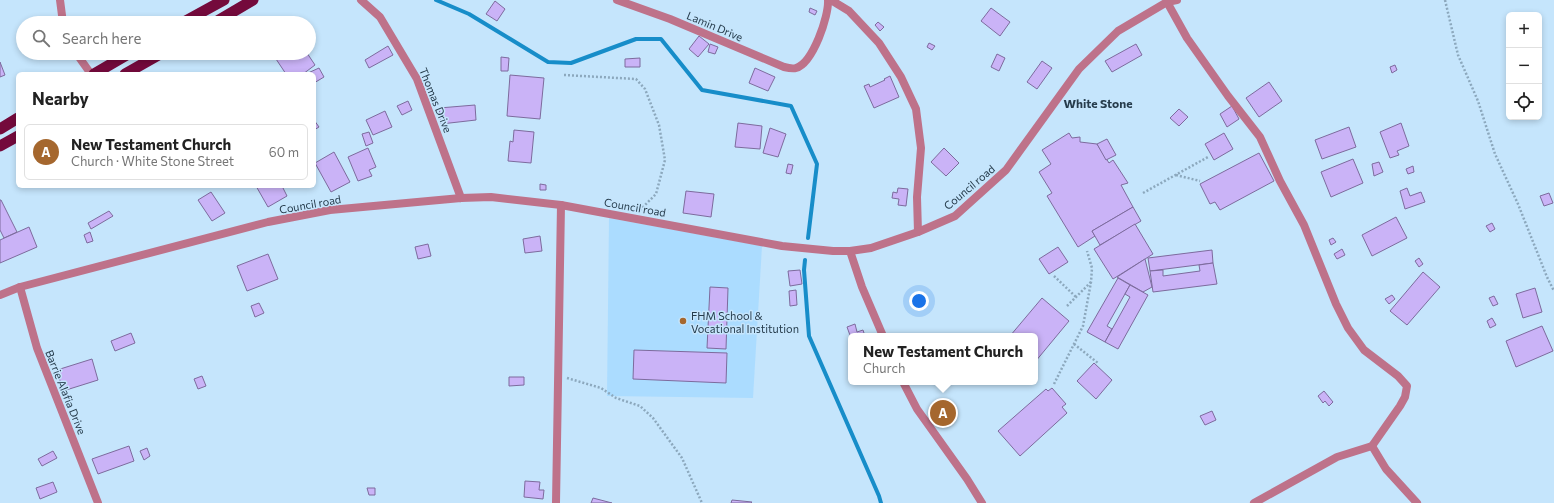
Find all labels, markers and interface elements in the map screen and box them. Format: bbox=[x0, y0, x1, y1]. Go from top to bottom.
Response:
street label: Lamin Drive bbox=[685, 8, 745, 44]
map controls bbox=[1506, 12, 1542, 120]
button: + bbox=[1506, 12, 1542, 48]
search box bbox=[16, 16, 316, 60]
icon: search bbox=[30, 27, 52, 49]
text: Search here bbox=[62, 29, 141, 47]
button: − bbox=[1506, 48, 1542, 84]
street label: Thomas Drive bbox=[417, 66, 455, 135]
button: locate bbox=[1506, 84, 1542, 120]
text: Nearby bbox=[32, 88, 89, 109]
district label: White Stone bbox=[1063, 96, 1133, 110]
text: New Testament Church bbox=[71, 135, 231, 153]
text: A bbox=[41, 144, 51, 160]
text: 60 m bbox=[269, 144, 299, 160]
text: Church · White Stone Street bbox=[71, 153, 234, 169]
street label: Council road bbox=[941, 162, 997, 212]
street label: Council road bbox=[278, 192, 342, 216]
street label: Council road bbox=[603, 195, 667, 219]
your location bbox=[909, 291, 929, 311]
place label: FHM School & Vocational Institution bbox=[691, 309, 799, 335]
marker: FHM School & Vocational Institution bbox=[678, 316, 688, 326]
popup bbox=[848, 333, 1038, 385]
text: New Testament Church bbox=[863, 342, 1023, 360]
street label: Barrie Alafia Drive bbox=[43, 348, 89, 436]
text: Church bbox=[863, 360, 905, 376]
pin: A bbox=[930, 398, 956, 428]

